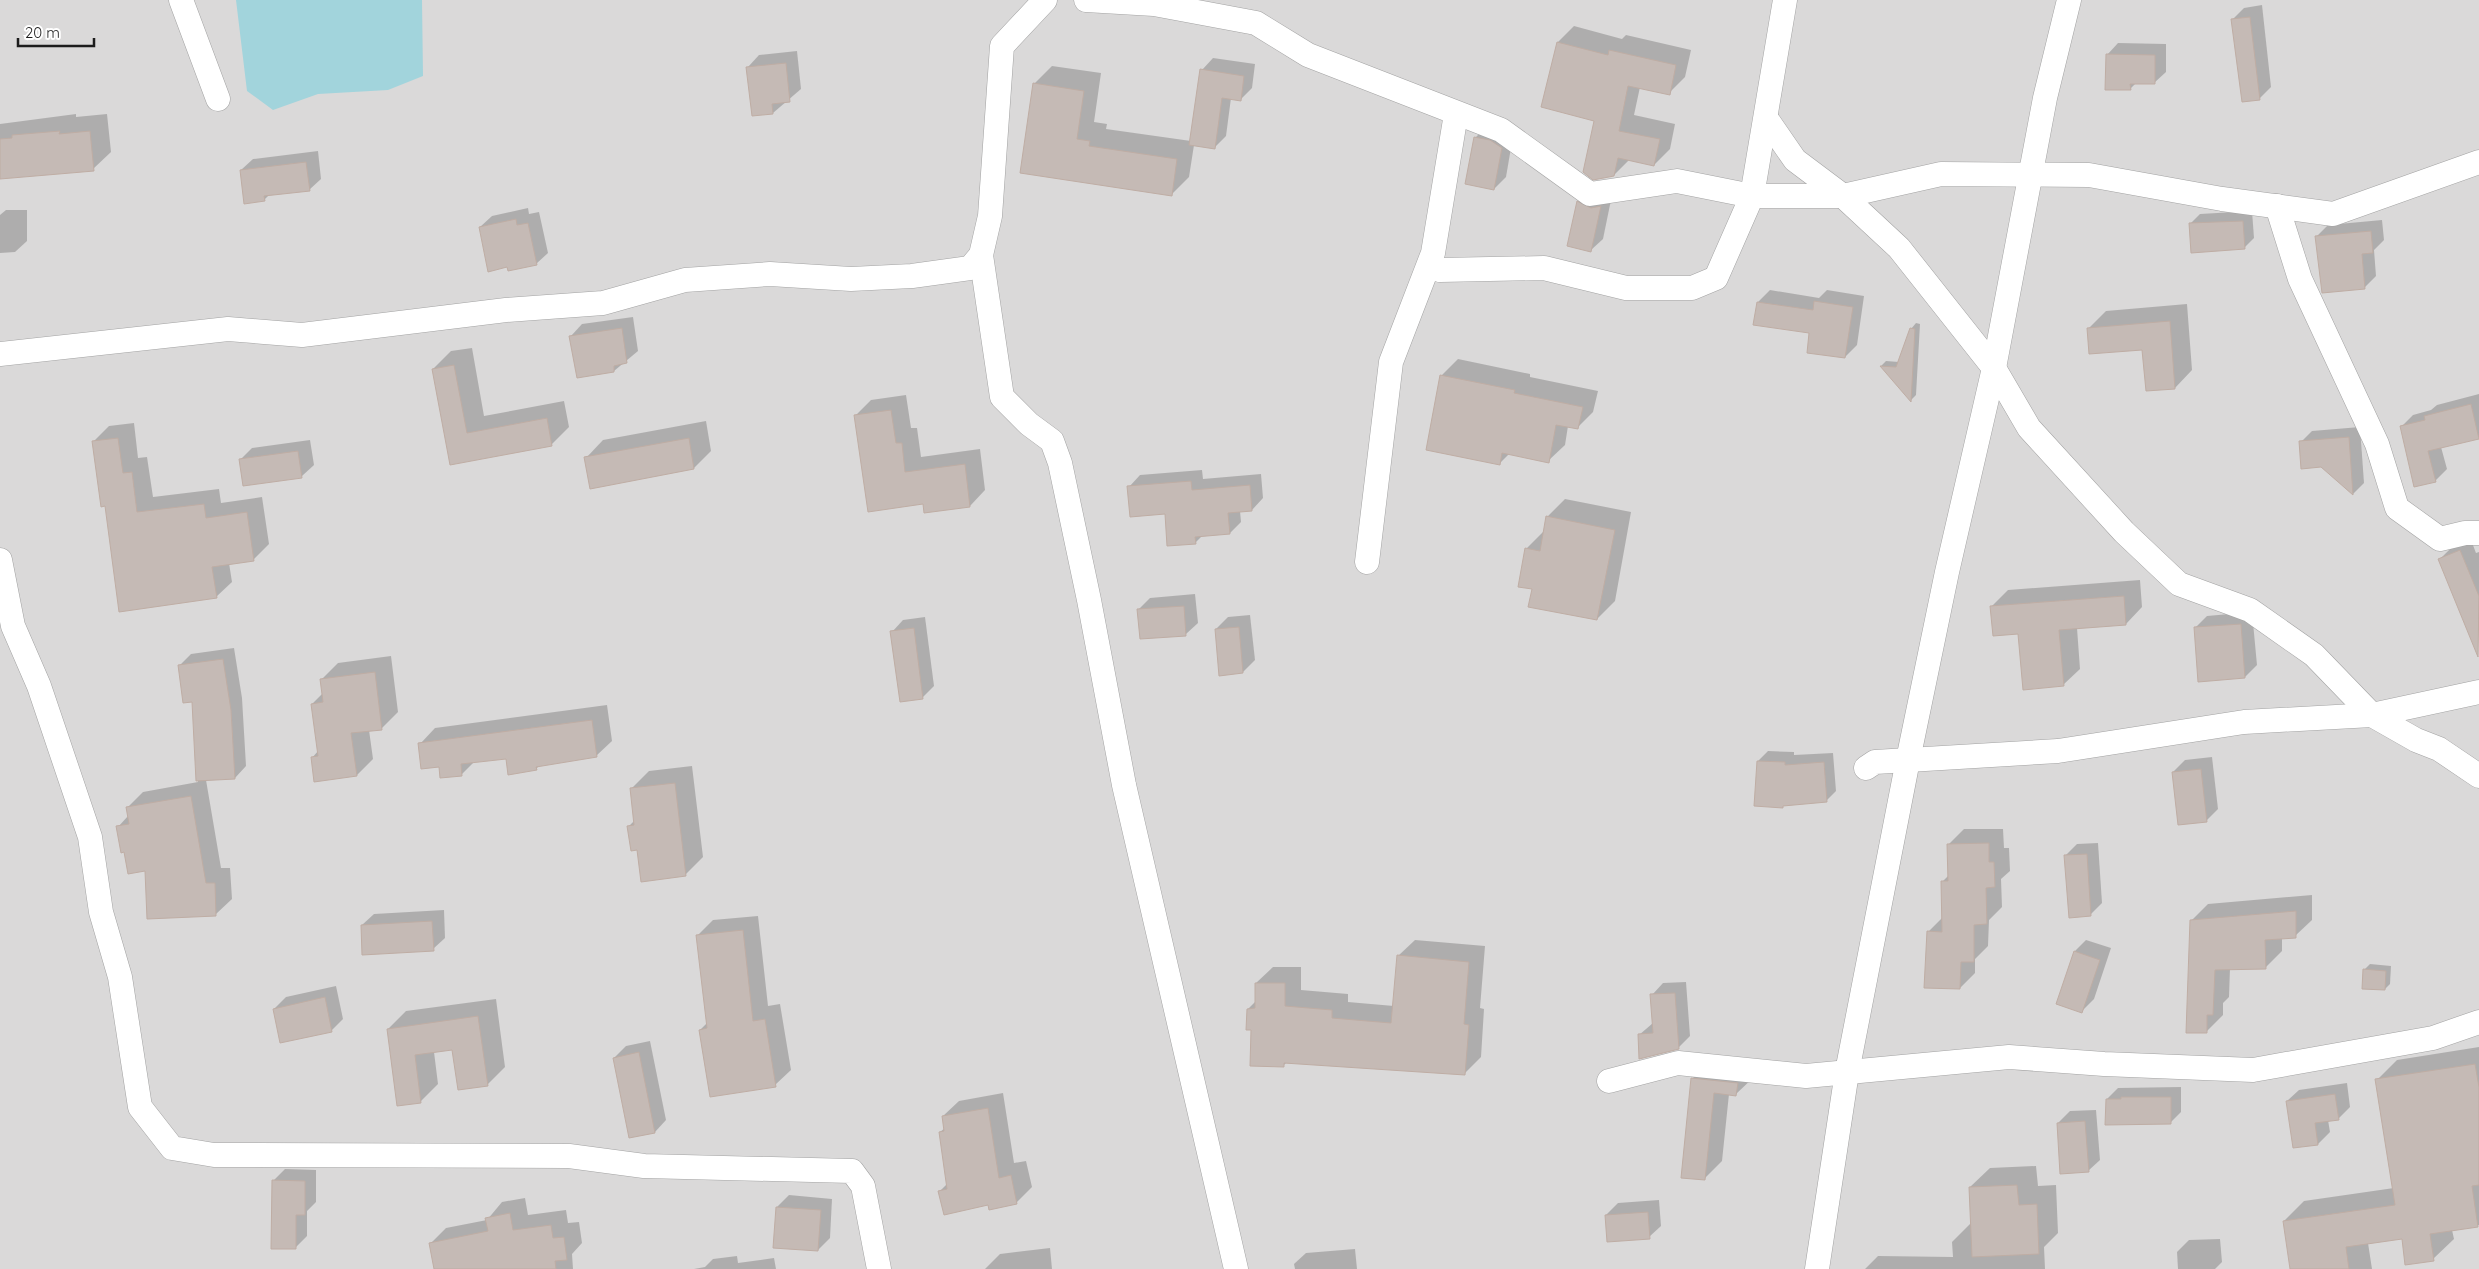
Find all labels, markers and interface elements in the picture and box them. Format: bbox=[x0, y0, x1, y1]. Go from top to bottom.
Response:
scale bar bbox=[18, 15, 94, 47]
text: 20 m bbox=[25, 23, 60, 42]

